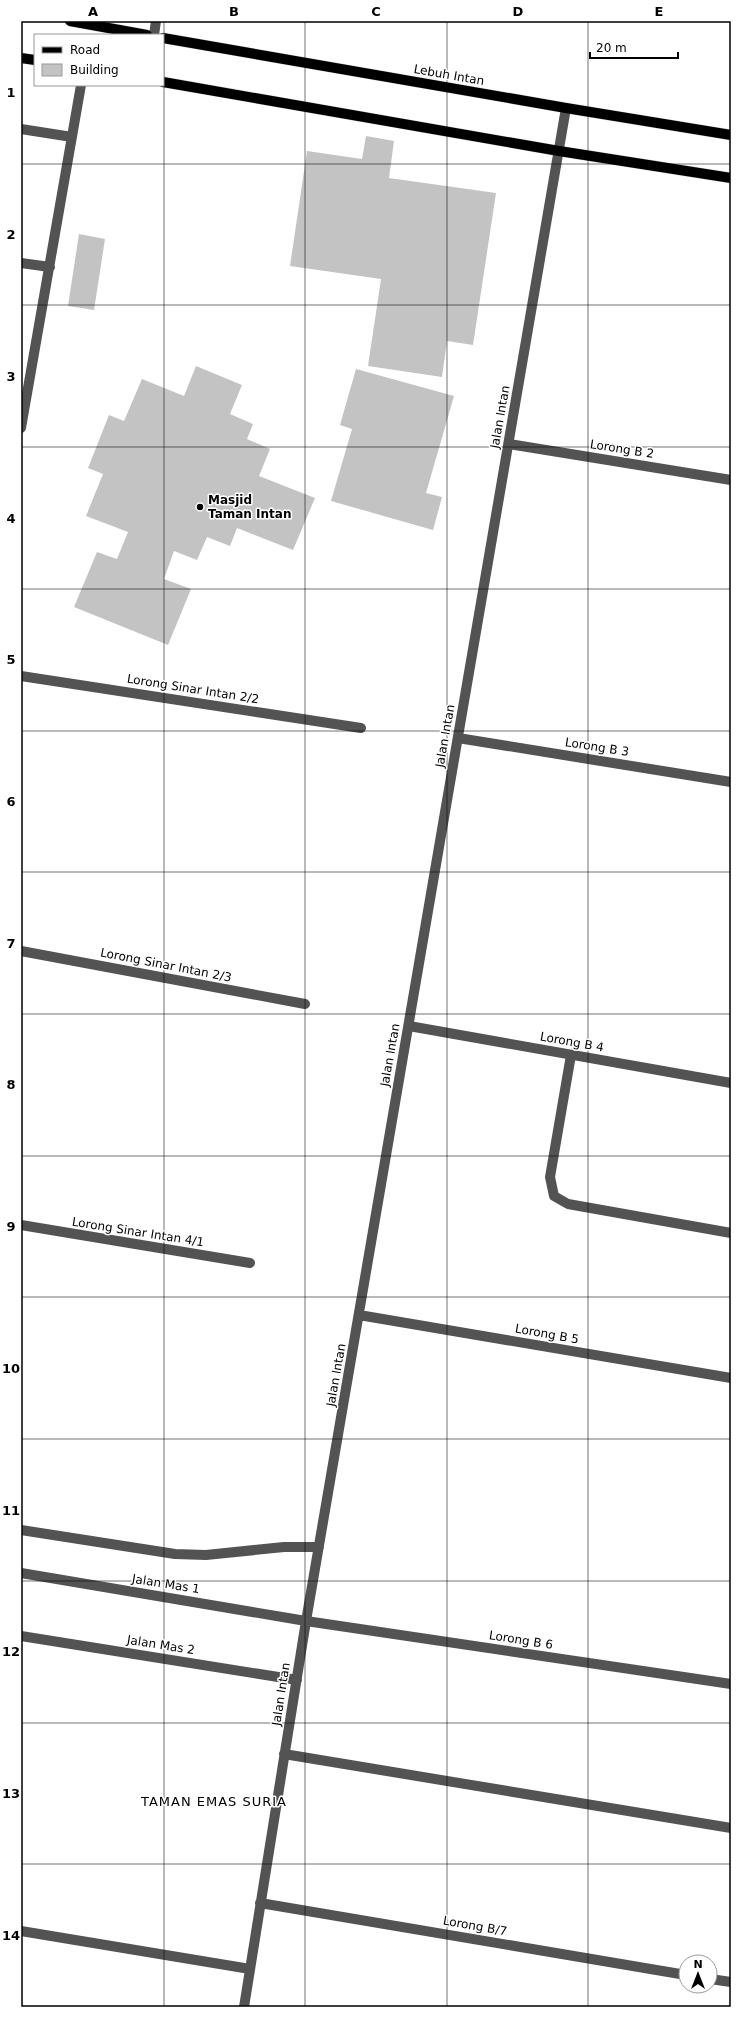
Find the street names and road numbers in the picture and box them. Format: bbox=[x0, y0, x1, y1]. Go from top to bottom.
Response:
street label: Lebuh Intan bbox=[413, 62, 485, 88]
street label: Jalan Intan bbox=[487, 384, 512, 451]
street label: Lorong B 2 bbox=[589, 437, 655, 461]
street label: Lorong Sinar Intan 2/2 bbox=[126, 672, 260, 706]
street label: Jalan Intan bbox=[432, 703, 457, 770]
street label: Lorong B 3 bbox=[564, 735, 630, 759]
street label: Lorong Sinar Intan 2/3 bbox=[99, 945, 233, 985]
street label: Jalan Intan bbox=[377, 1022, 402, 1089]
street label: Lorong B 4 bbox=[539, 1030, 605, 1054]
street label: Lorong Sinar Intan 4/1 bbox=[71, 1215, 205, 1249]
street label: Lorong B 5 bbox=[514, 1322, 580, 1346]
street label: Jalan Intan bbox=[323, 1342, 348, 1409]
street label: Jalan Mas 1 bbox=[130, 1572, 201, 1596]
street label: Lorong B 6 bbox=[488, 1628, 554, 1652]
street label: Jalan Mas 2 bbox=[125, 1633, 196, 1657]
street label: Jalan Intan bbox=[269, 1661, 293, 1728]
street label: Lorong B/7 bbox=[442, 1913, 508, 1939]

